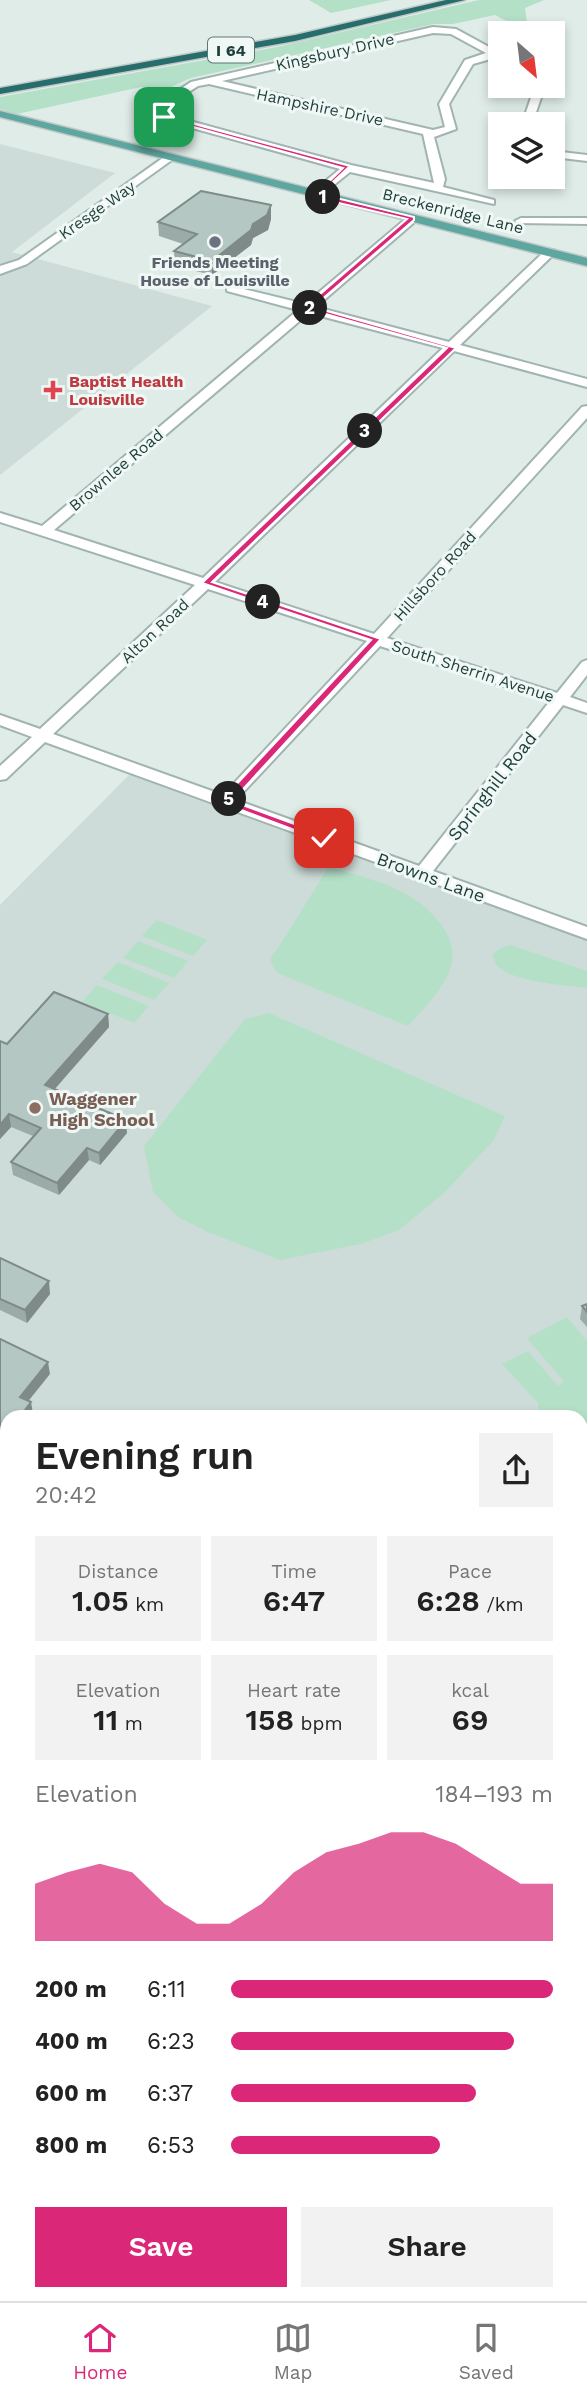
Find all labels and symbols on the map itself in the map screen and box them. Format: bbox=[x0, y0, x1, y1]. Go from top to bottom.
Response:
north arrow bbox=[488, 21, 565, 98]
street label: Kingsbury Drive bbox=[274, 29, 396, 75]
road number: I 64 bbox=[208, 38, 254, 62]
street label: Hampshire Drive bbox=[255, 84, 385, 130]
pin bbox=[134, 87, 194, 147]
street label: Kresge Way bbox=[55, 176, 139, 243]
pin: 1 bbox=[306, 180, 340, 214]
street label: Breckenridge Lane bbox=[381, 184, 525, 238]
marker: Friends Meeting House of Louisville bbox=[207, 234, 223, 250]
place label: Friends Meeting House of Louisville bbox=[140, 253, 290, 290]
pin: 2 bbox=[292, 290, 328, 326]
place label: Baptist Health Louisville bbox=[69, 372, 183, 409]
marker: Baptist Health Louisville bbox=[43, 380, 63, 400]
pin: 3 bbox=[348, 414, 382, 448]
street label: Brownlee Road bbox=[65, 425, 167, 515]
street label: Hillsboro Road bbox=[390, 527, 480, 625]
pin: 4 bbox=[246, 584, 280, 620]
street label: Alton Road bbox=[117, 595, 193, 667]
street label: South Sherrin Avenue bbox=[389, 636, 557, 706]
street label: Springhill Road bbox=[443, 728, 541, 844]
pin: 5 bbox=[212, 782, 246, 816]
pin bbox=[294, 808, 354, 868]
street label: Browns Lane bbox=[374, 848, 488, 906]
place label: Waggener High School bbox=[49, 1088, 155, 1130]
marker: Waggener High School bbox=[27, 1100, 43, 1116]

